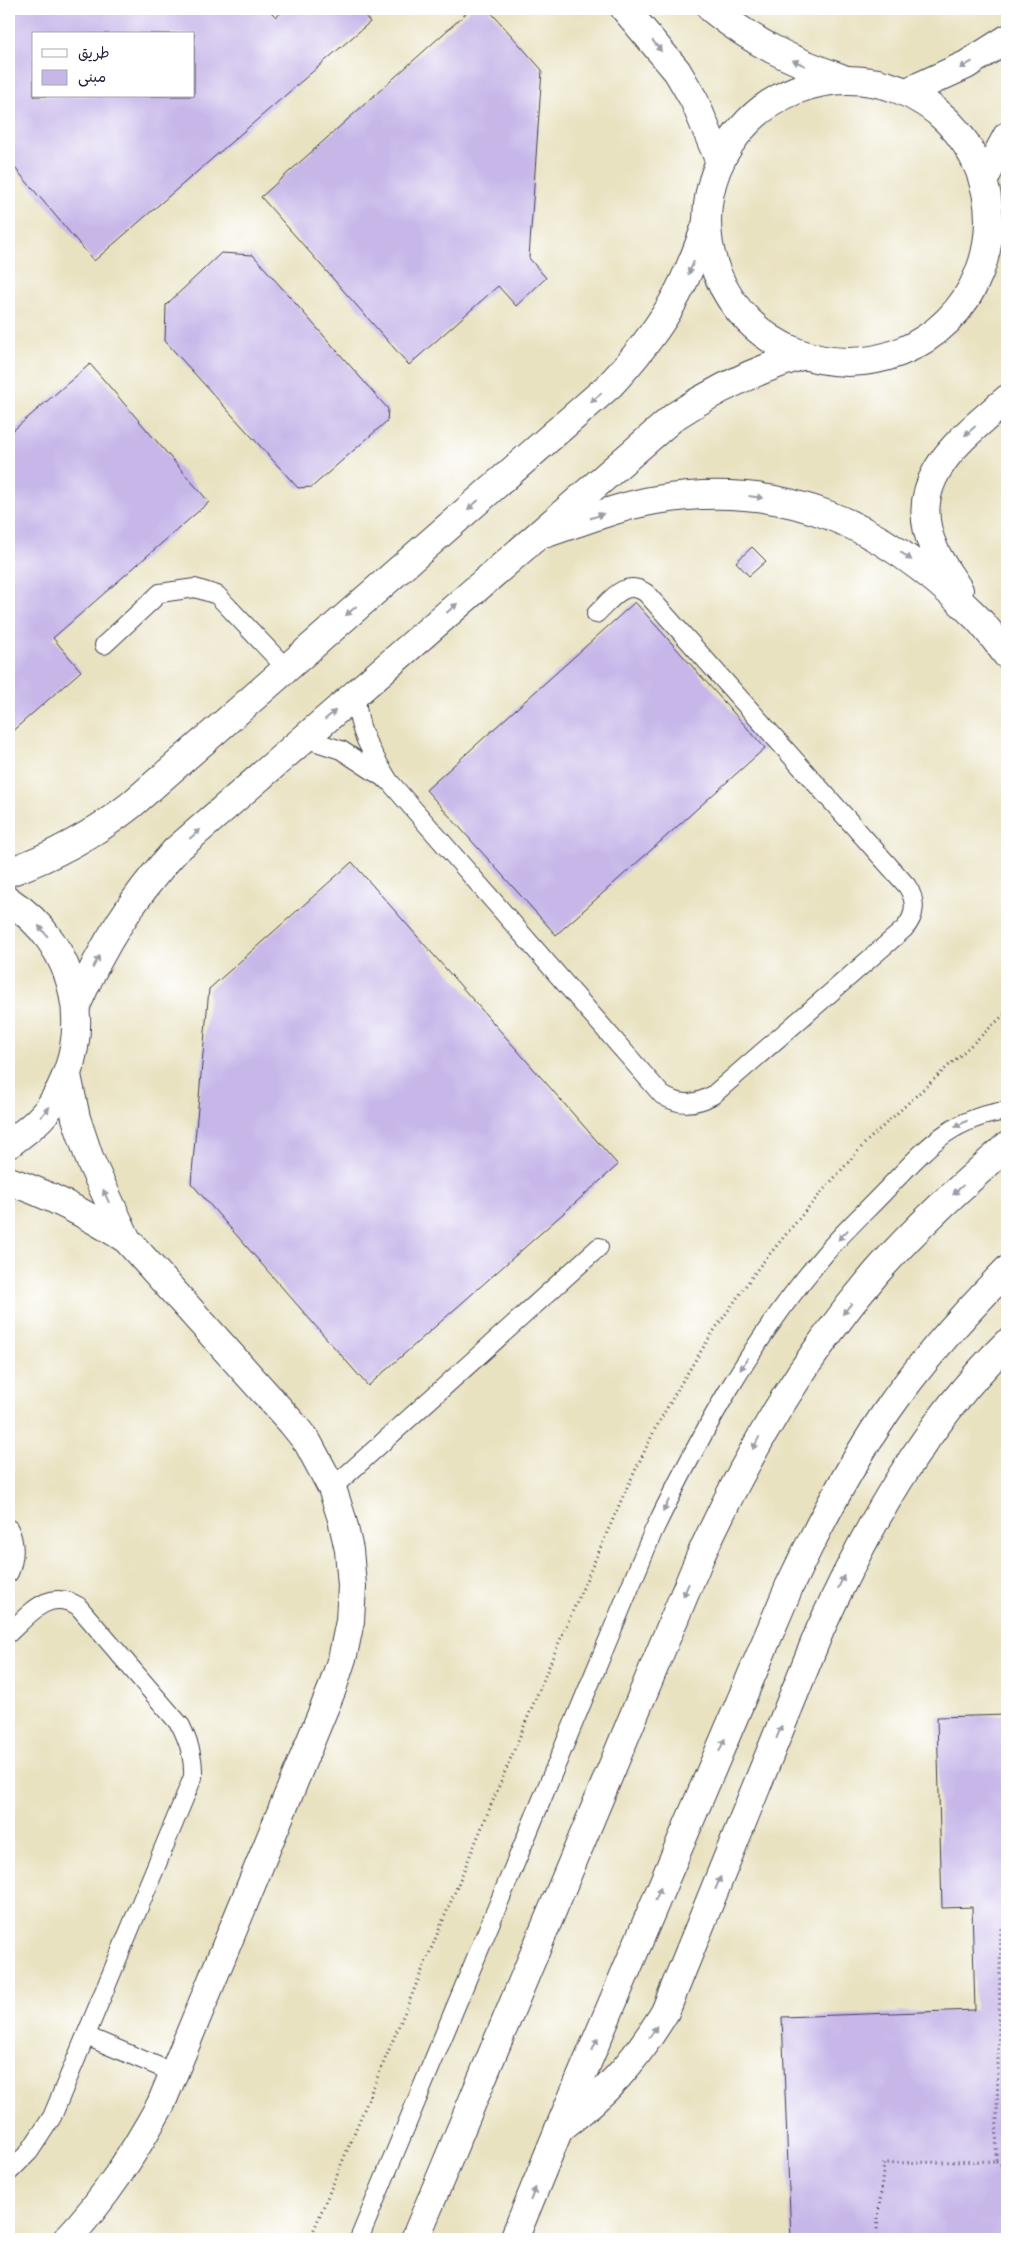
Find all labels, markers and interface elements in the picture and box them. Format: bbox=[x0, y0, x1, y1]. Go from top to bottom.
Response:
legend bbox=[32, 32, 195, 98]
one-way arrow bbox=[652, 39, 663, 52]
text: طريق bbox=[78, 42, 110, 66]
one-way arrow bbox=[792, 58, 806, 66]
one-way arrow bbox=[959, 60, 973, 69]
text: مبنى bbox=[78, 66, 106, 90]
one-way arrow bbox=[686, 261, 694, 275]
one-way arrow bbox=[590, 392, 602, 404]
one-way arrow bbox=[965, 425, 977, 437]
one-way arrow bbox=[749, 493, 765, 501]
one-way arrow bbox=[467, 499, 480, 510]
one-way arrow bbox=[589, 512, 604, 519]
one-way arrow bbox=[899, 551, 912, 562]
one-way arrow bbox=[446, 602, 458, 614]
one-way arrow bbox=[344, 606, 357, 617]
one-way arrow bbox=[324, 709, 336, 721]
one-way arrow bbox=[188, 828, 201, 839]
one-way arrow bbox=[37, 924, 48, 937]
one-way arrow bbox=[92, 954, 100, 969]
one-way arrow bbox=[39, 1106, 50, 1118]
one-way arrow bbox=[953, 1120, 968, 1128]
one-way arrow bbox=[953, 1184, 965, 1196]
one-way arrow bbox=[101, 1189, 109, 1203]
one-way arrow bbox=[837, 1229, 849, 1241]
one-way arrow bbox=[842, 1302, 853, 1315]
one-way arrow bbox=[740, 1357, 749, 1371]
one-way arrow bbox=[752, 1436, 760, 1450]
one-way arrow bbox=[662, 1499, 670, 1513]
one-way arrow bbox=[837, 1575, 846, 1590]
one-way arrow bbox=[682, 1582, 690, 1597]
one-way arrow bbox=[775, 1725, 783, 1739]
one-way arrow bbox=[718, 1737, 726, 1752]
one-way arrow bbox=[714, 1875, 722, 1890]
one-way arrow bbox=[655, 1887, 663, 1901]
one-way arrow bbox=[648, 2025, 658, 2038]
one-way arrow bbox=[591, 2036, 599, 2051]
one-way arrow bbox=[529, 2187, 537, 2201]

